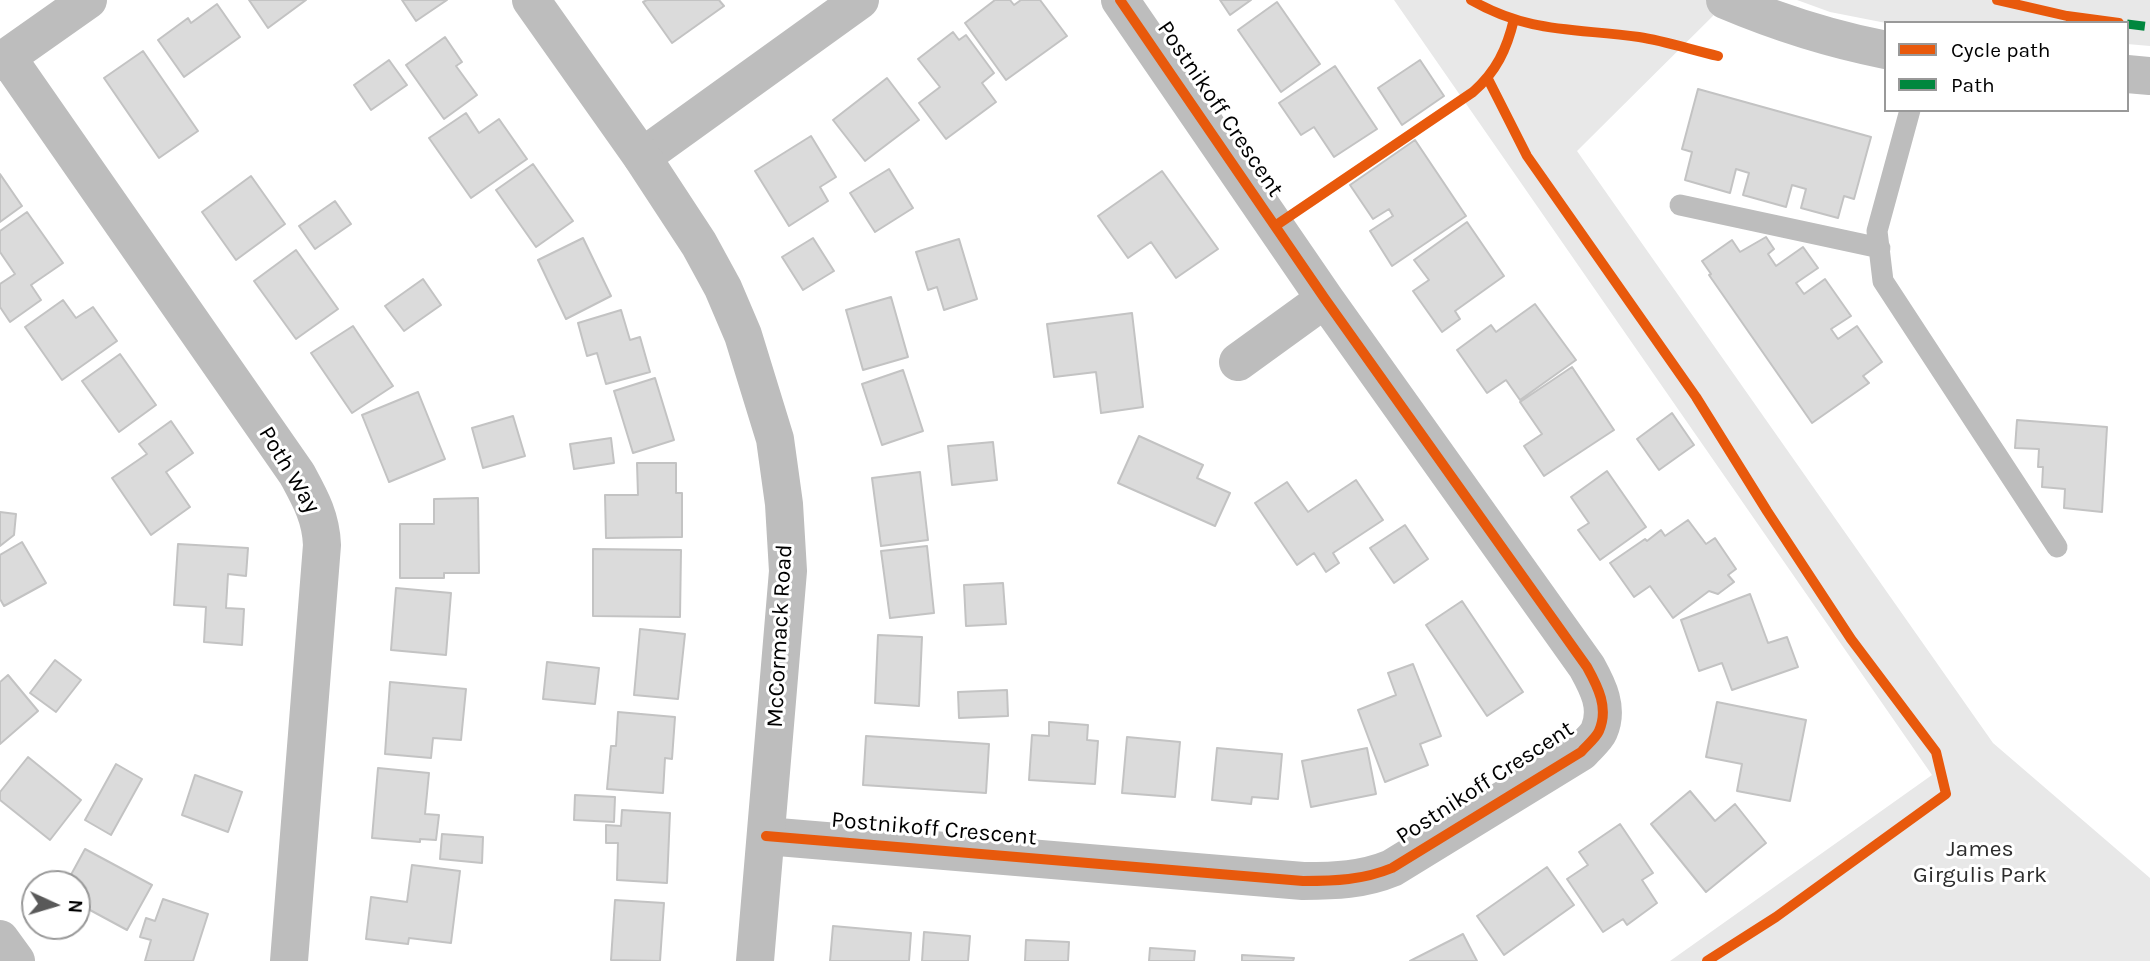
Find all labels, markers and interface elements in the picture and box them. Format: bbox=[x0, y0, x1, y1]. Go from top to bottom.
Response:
street label: Postnikoff Crescent bbox=[1151, 16, 1289, 202]
legend bbox=[1884, 21, 2129, 112]
text: Cycle path bbox=[1951, 38, 2051, 62]
text: Path bbox=[1951, 73, 1995, 97]
street label: Poth Way bbox=[252, 422, 326, 518]
street label: McCormack Road bbox=[761, 544, 799, 728]
street label: Postnikoff Crescent bbox=[1391, 715, 1579, 851]
street label: Postnikoff Crescent bbox=[830, 806, 1038, 852]
park label: James Girgulis Park bbox=[1913, 835, 2047, 889]
north arrow bbox=[21, 870, 91, 940]
text: N bbox=[64, 899, 86, 914]

